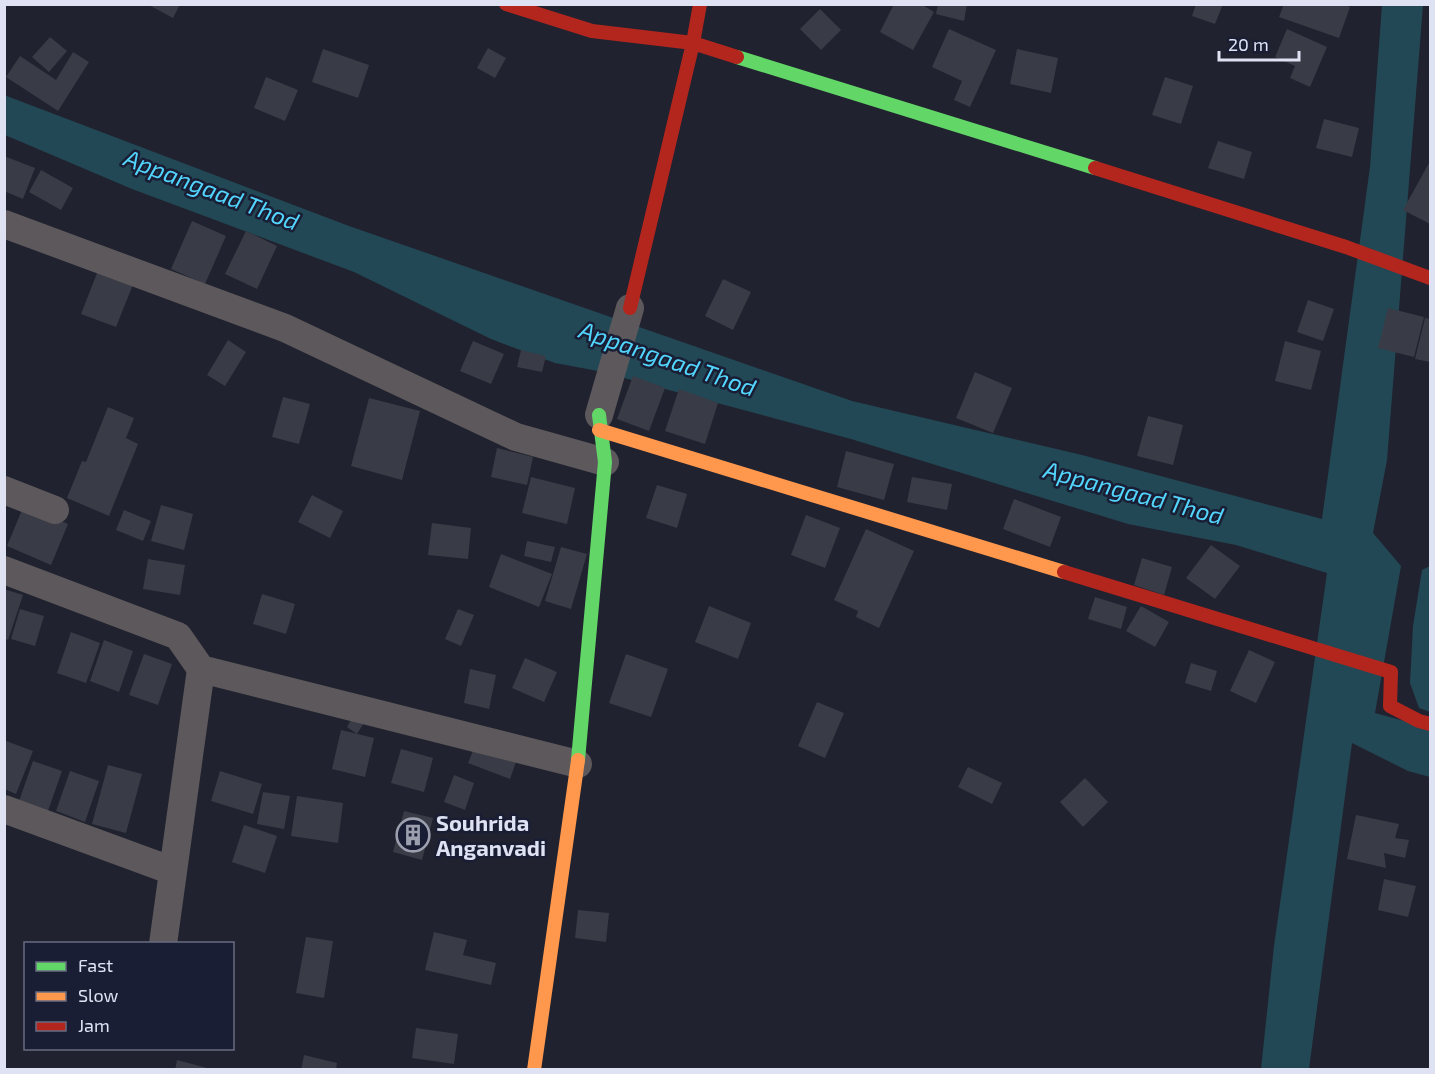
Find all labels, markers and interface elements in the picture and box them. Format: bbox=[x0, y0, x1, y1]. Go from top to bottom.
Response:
scale bar bbox=[1219, 24, 1298, 62]
text: 20 m bbox=[1228, 33, 1269, 55]
water label: Appangaad Thod bbox=[120, 142, 304, 236]
water label: Appangaad Thod bbox=[575, 314, 760, 402]
water label: Appangaad Thod bbox=[1040, 454, 1227, 530]
place label: Souhrida Anganvadi bbox=[436, 809, 546, 860]
building icon: Souhrida Anganvadi bbox=[395, 817, 431, 853]
legend bbox=[24, 942, 234, 1050]
text: Fast bbox=[78, 954, 113, 976]
text: Slow bbox=[78, 984, 119, 1006]
text: Jam bbox=[78, 1014, 110, 1036]

